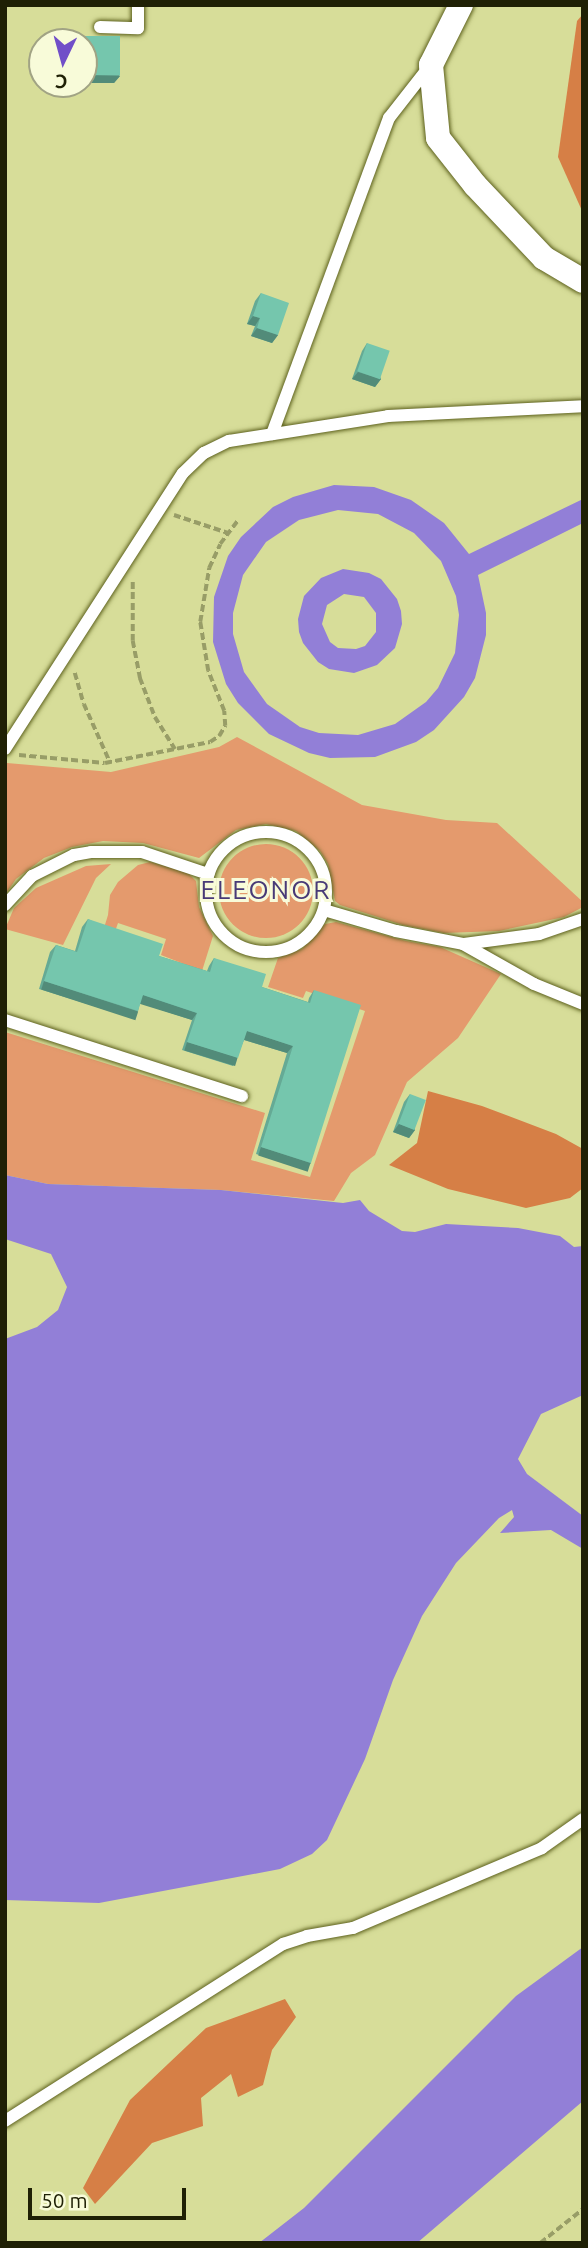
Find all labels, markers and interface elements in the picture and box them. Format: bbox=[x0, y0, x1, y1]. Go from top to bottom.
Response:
north arrow bbox=[28, 28, 98, 98]
text: С bbox=[54, 70, 68, 93]
district label: ELEONOR bbox=[201, 874, 331, 906]
scale bar bbox=[32, 2174, 189, 2218]
text: 50 m bbox=[41, 2188, 88, 2212]

